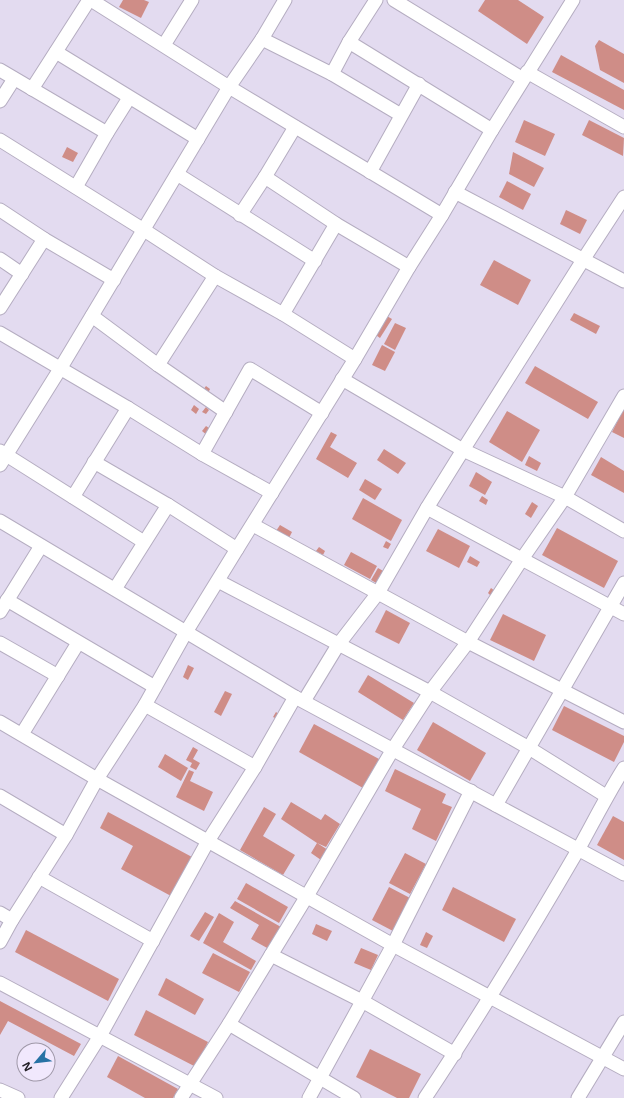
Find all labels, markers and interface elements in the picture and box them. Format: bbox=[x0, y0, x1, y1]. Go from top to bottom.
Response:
north arrow bbox=[16, 1042, 56, 1082]
text: N bbox=[18, 1059, 35, 1074]

